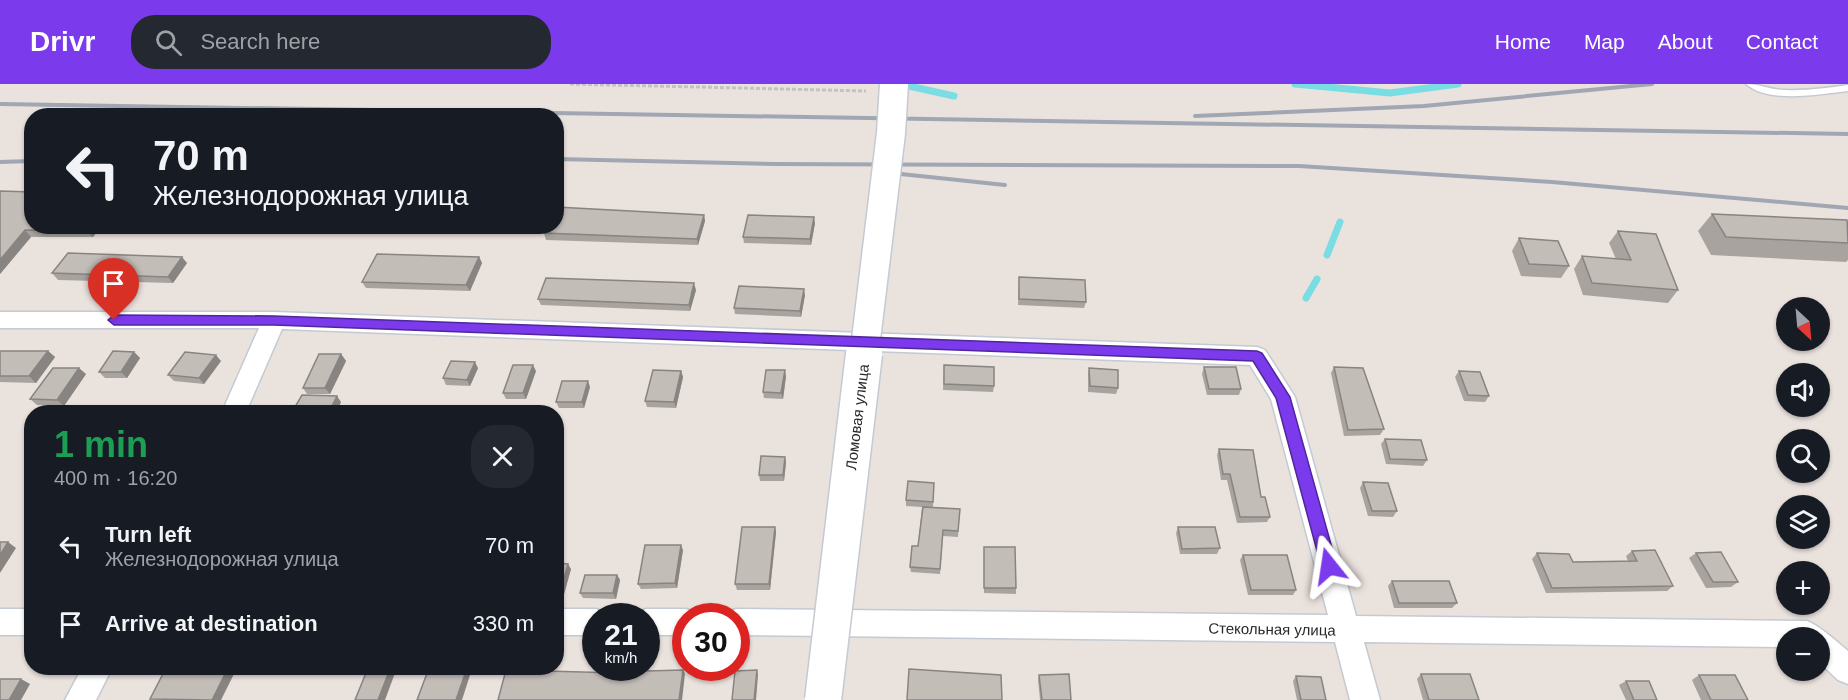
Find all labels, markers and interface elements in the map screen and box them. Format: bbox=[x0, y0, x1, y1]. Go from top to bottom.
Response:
search box bbox=[131, 15, 551, 69]
text: Drivr bbox=[30, 26, 95, 57]
icon: search bbox=[152, 26, 185, 59]
text: Search here bbox=[200, 29, 320, 54]
text: Home bbox=[1495, 30, 1551, 53]
text: Map bbox=[1584, 30, 1625, 53]
text: About bbox=[1658, 30, 1713, 53]
text: Contact bbox=[1746, 30, 1818, 53]
icon: left bbox=[54, 132, 132, 210]
text: 70 m bbox=[153, 132, 249, 179]
text: Железнодорожная улица bbox=[153, 181, 468, 211]
pin bbox=[88, 258, 139, 320]
icon: arrive bbox=[97, 267, 130, 300]
north arrow bbox=[1776, 297, 1830, 351]
map controls bbox=[1776, 297, 1830, 681]
street label: Ломовая улица bbox=[842, 362, 872, 471]
button: sound bbox=[1776, 363, 1830, 417]
text: 1 min bbox=[54, 424, 148, 465]
button: close bbox=[471, 425, 534, 488]
button: search bbox=[1776, 429, 1830, 483]
text: 400 m · 16:20 bbox=[54, 467, 177, 489]
button: layers bbox=[1776, 495, 1830, 549]
text: Turn left bbox=[105, 522, 191, 547]
icon: left bbox=[54, 530, 87, 563]
text: 70 m bbox=[485, 533, 534, 558]
position arrow bbox=[1297, 534, 1361, 598]
text: Железнодорожная улица bbox=[105, 548, 339, 570]
button: + bbox=[1776, 561, 1830, 615]
speed limit sign: 30 bbox=[672, 603, 750, 681]
icon: arrive bbox=[54, 608, 87, 641]
text: Arrive at destination bbox=[105, 611, 318, 636]
text: 330 m bbox=[473, 611, 534, 636]
text: 21 bbox=[604, 618, 638, 651]
street label: Стекольная улица bbox=[1208, 619, 1336, 639]
button: − bbox=[1776, 627, 1830, 681]
text: km/h bbox=[605, 649, 637, 666]

